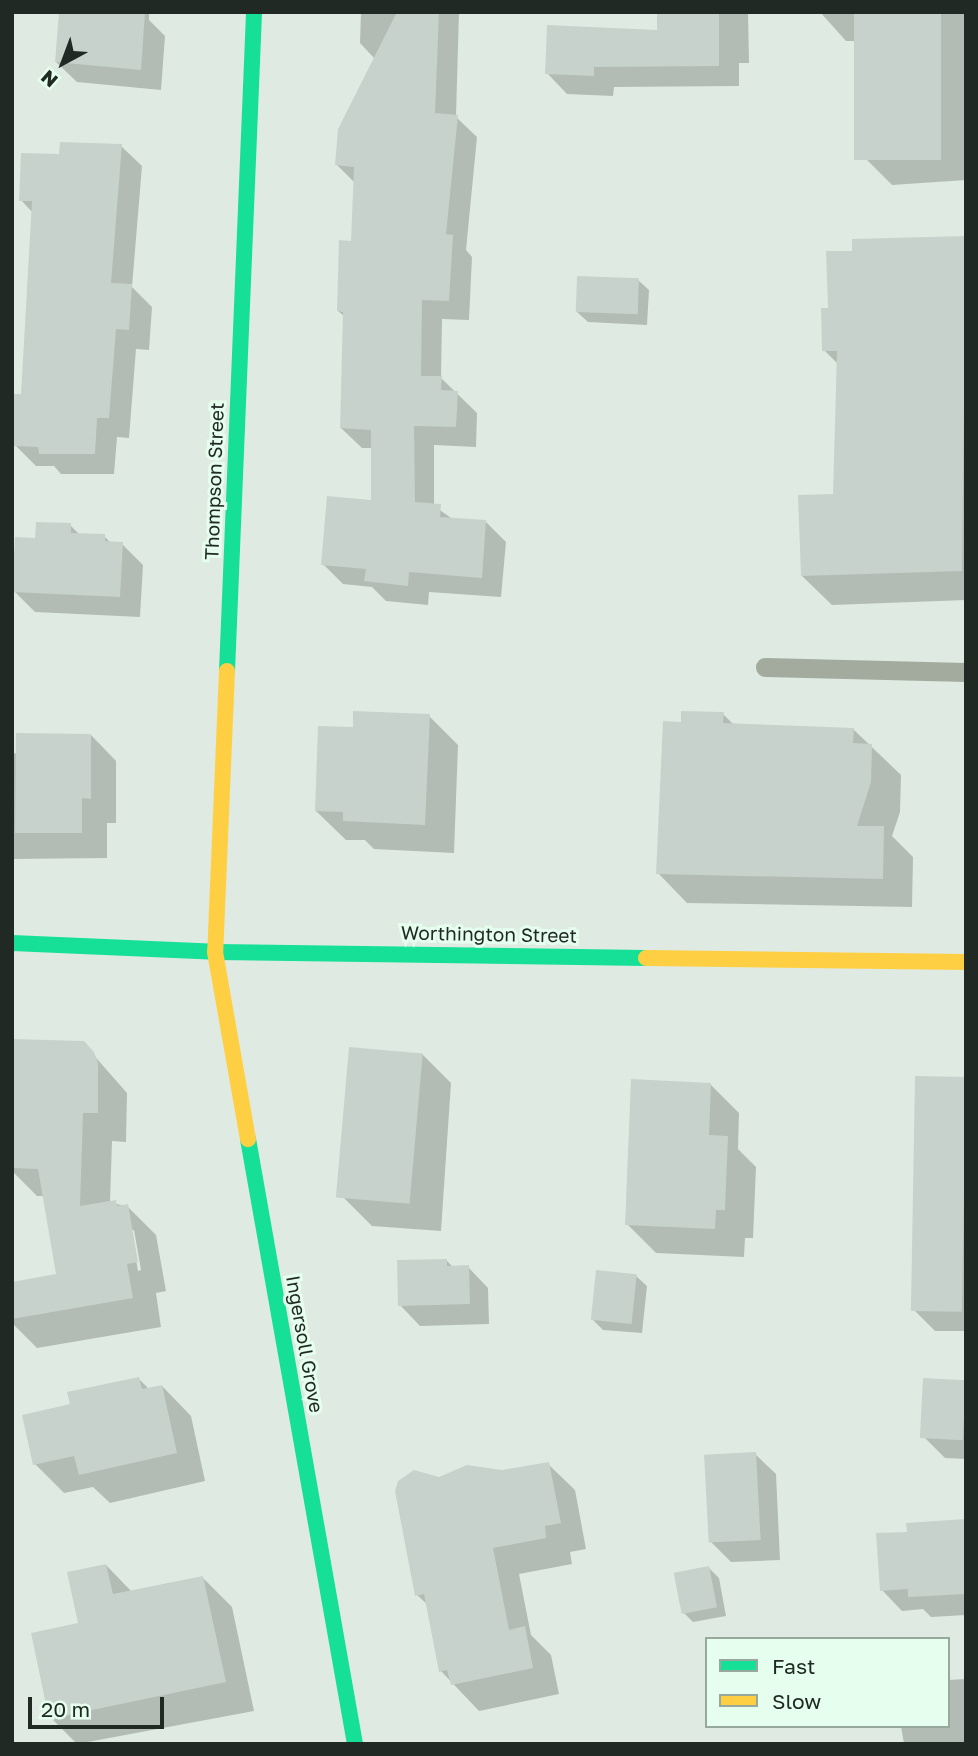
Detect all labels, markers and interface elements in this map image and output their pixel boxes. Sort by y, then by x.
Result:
north arrow [28,28,98,98]
text: N [36,66,62,93]
street label: Thompson Street [200,402,228,560]
street label: Worthington Street [401,921,577,947]
street label: Ingersoll Grove [282,1274,328,1414]
legend [705,1637,950,1728]
text: Fast [772,1653,815,1679]
scale bar [32,1682,168,1726]
text: Slow [772,1688,821,1714]
text: 20 m [41,1696,90,1722]

